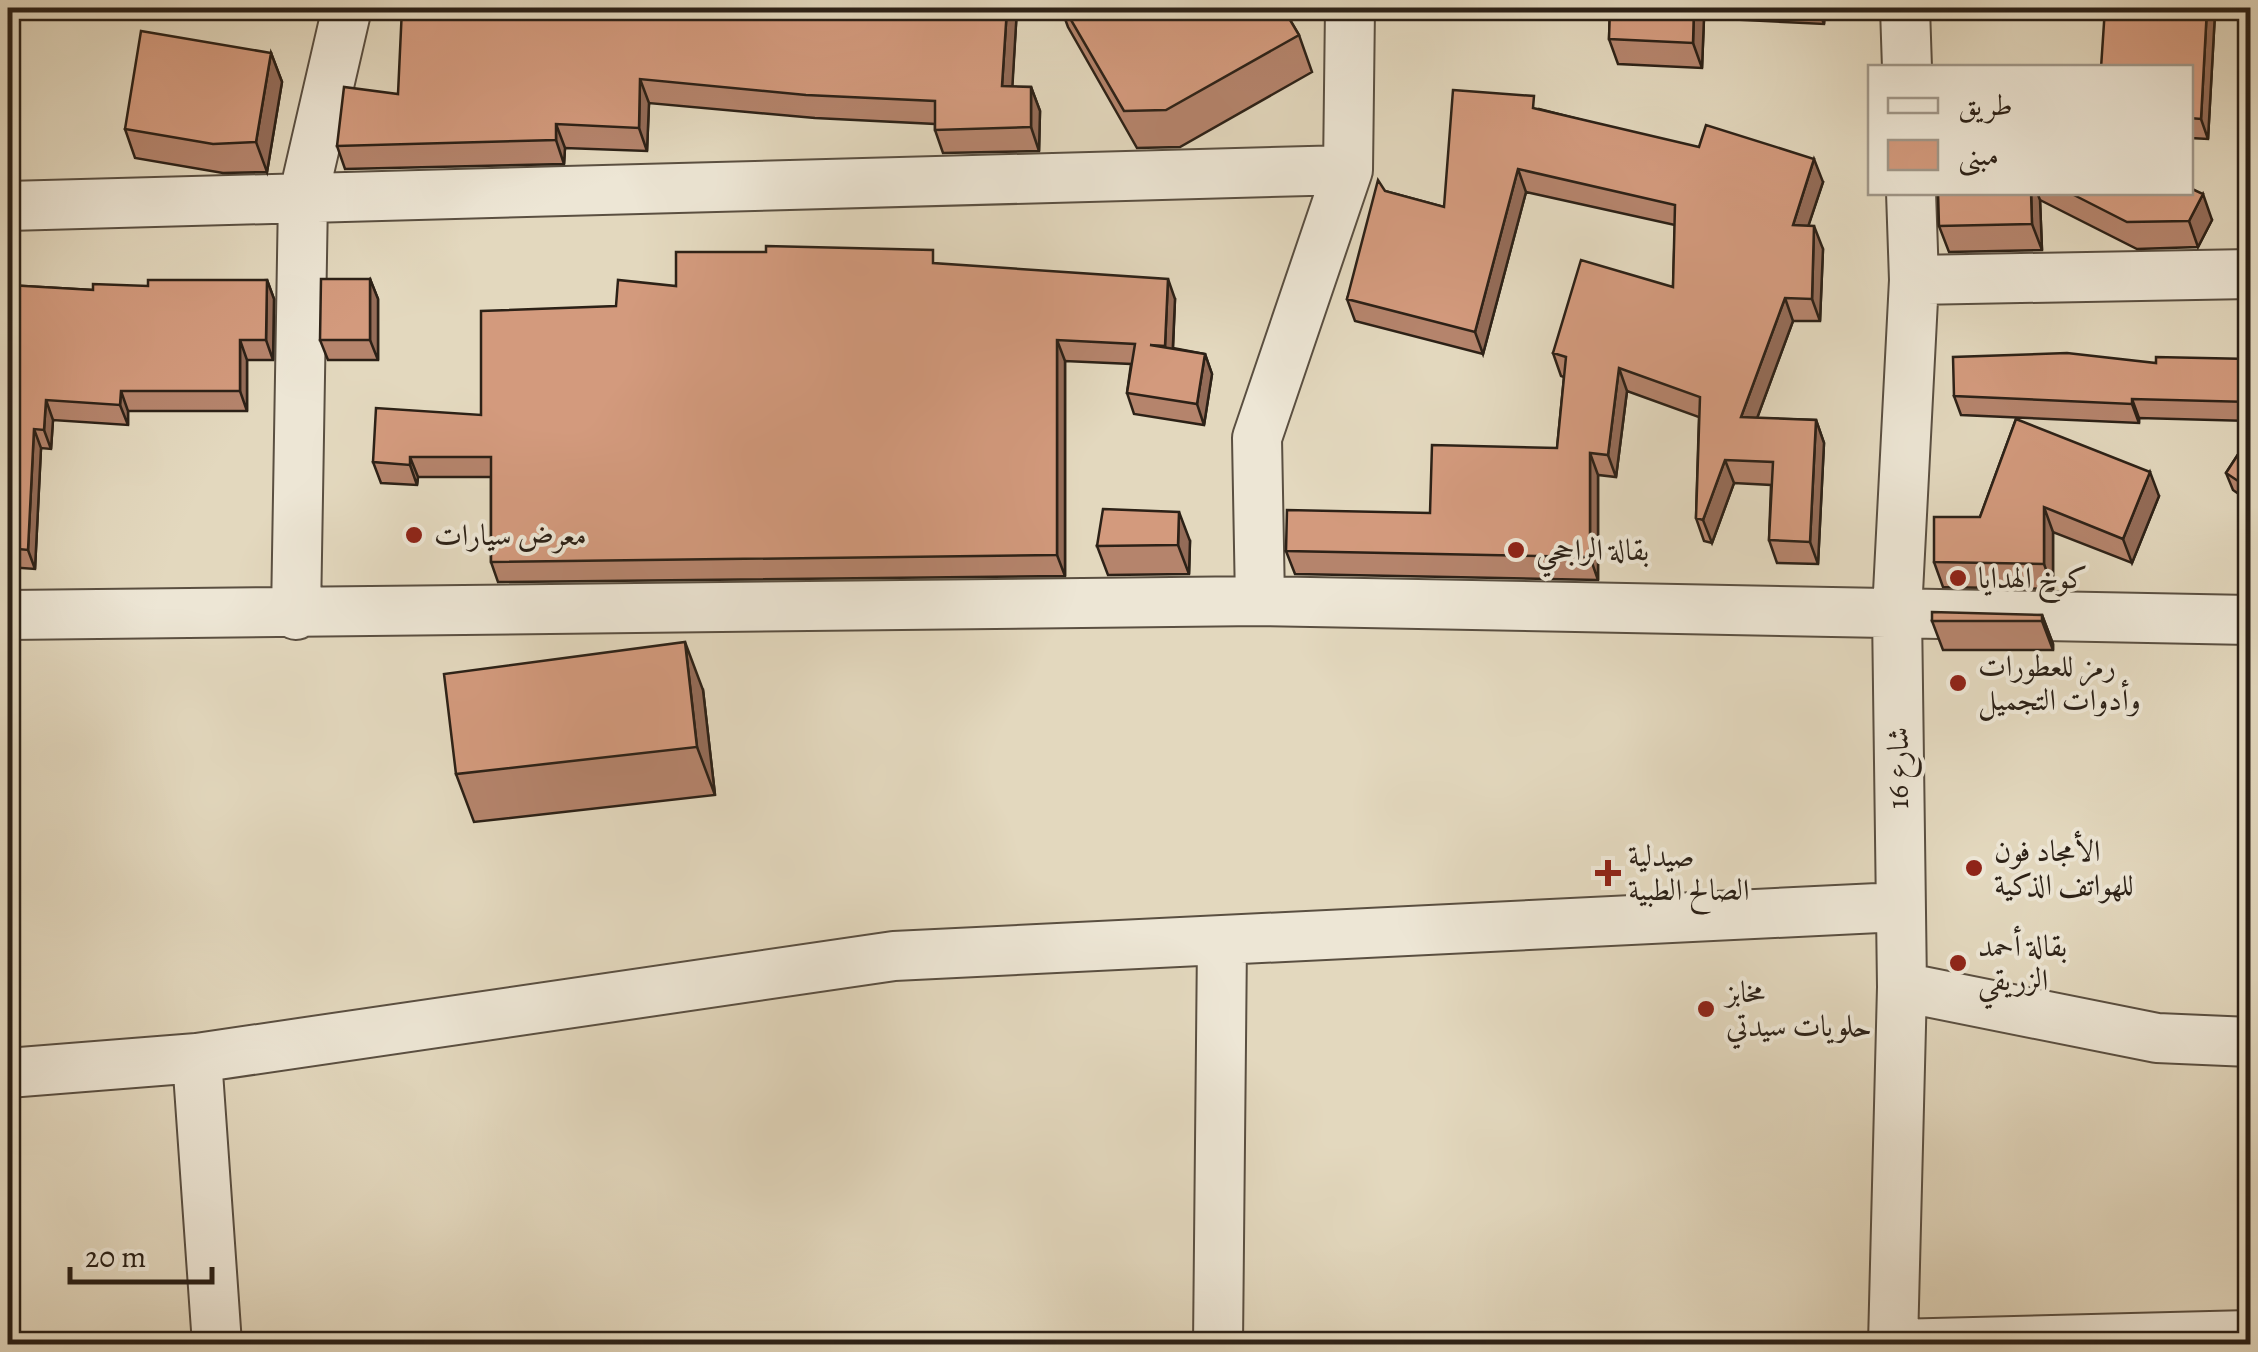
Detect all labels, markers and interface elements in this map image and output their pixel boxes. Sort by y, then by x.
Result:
legend [1868,65,2193,195]
text: طريق [1958,85,2013,125]
text: مبنى [1958,135,1999,177]
place label: معرض سيارات [434,515,587,555]
marker: معرض سيارات [403,524,425,546]
place label: بقالة الراجحي [1536,530,1649,578]
marker: بقالة الراجحي [1505,539,1527,561]
place label: كوخ الهدايا [1978,558,2088,604]
marker: كوخ الهدايا [1947,567,1969,589]
place label: رمز للعطورات وأدوات التجميل [1978,646,2141,721]
marker: رمز للعطورات وأدوات التجميل [1947,672,1969,694]
street label: شارع 16 [1878,727,1923,809]
place label: الأمجاد فون للهواتف الذكية [1994,830,2134,905]
place label: صيدلية الصالح الطبية [1628,836,1749,915]
marker: الأمجاد فون للهواتف الذكية [1963,857,1985,879]
marker: صيدلية الصالح الطبية [1597,862,1619,884]
place label: بقالة أحمد الزريقي [1978,925,2067,1010]
marker: بقالة أحمد الزريقي [1947,952,1969,974]
place label: مخابز حلويات سيدتي [1723,972,1872,1050]
marker: مخابز حلويات سيدتي [1695,998,1717,1020]
scale bar [70,1222,212,1284]
text: 20 m [85,1237,146,1277]

